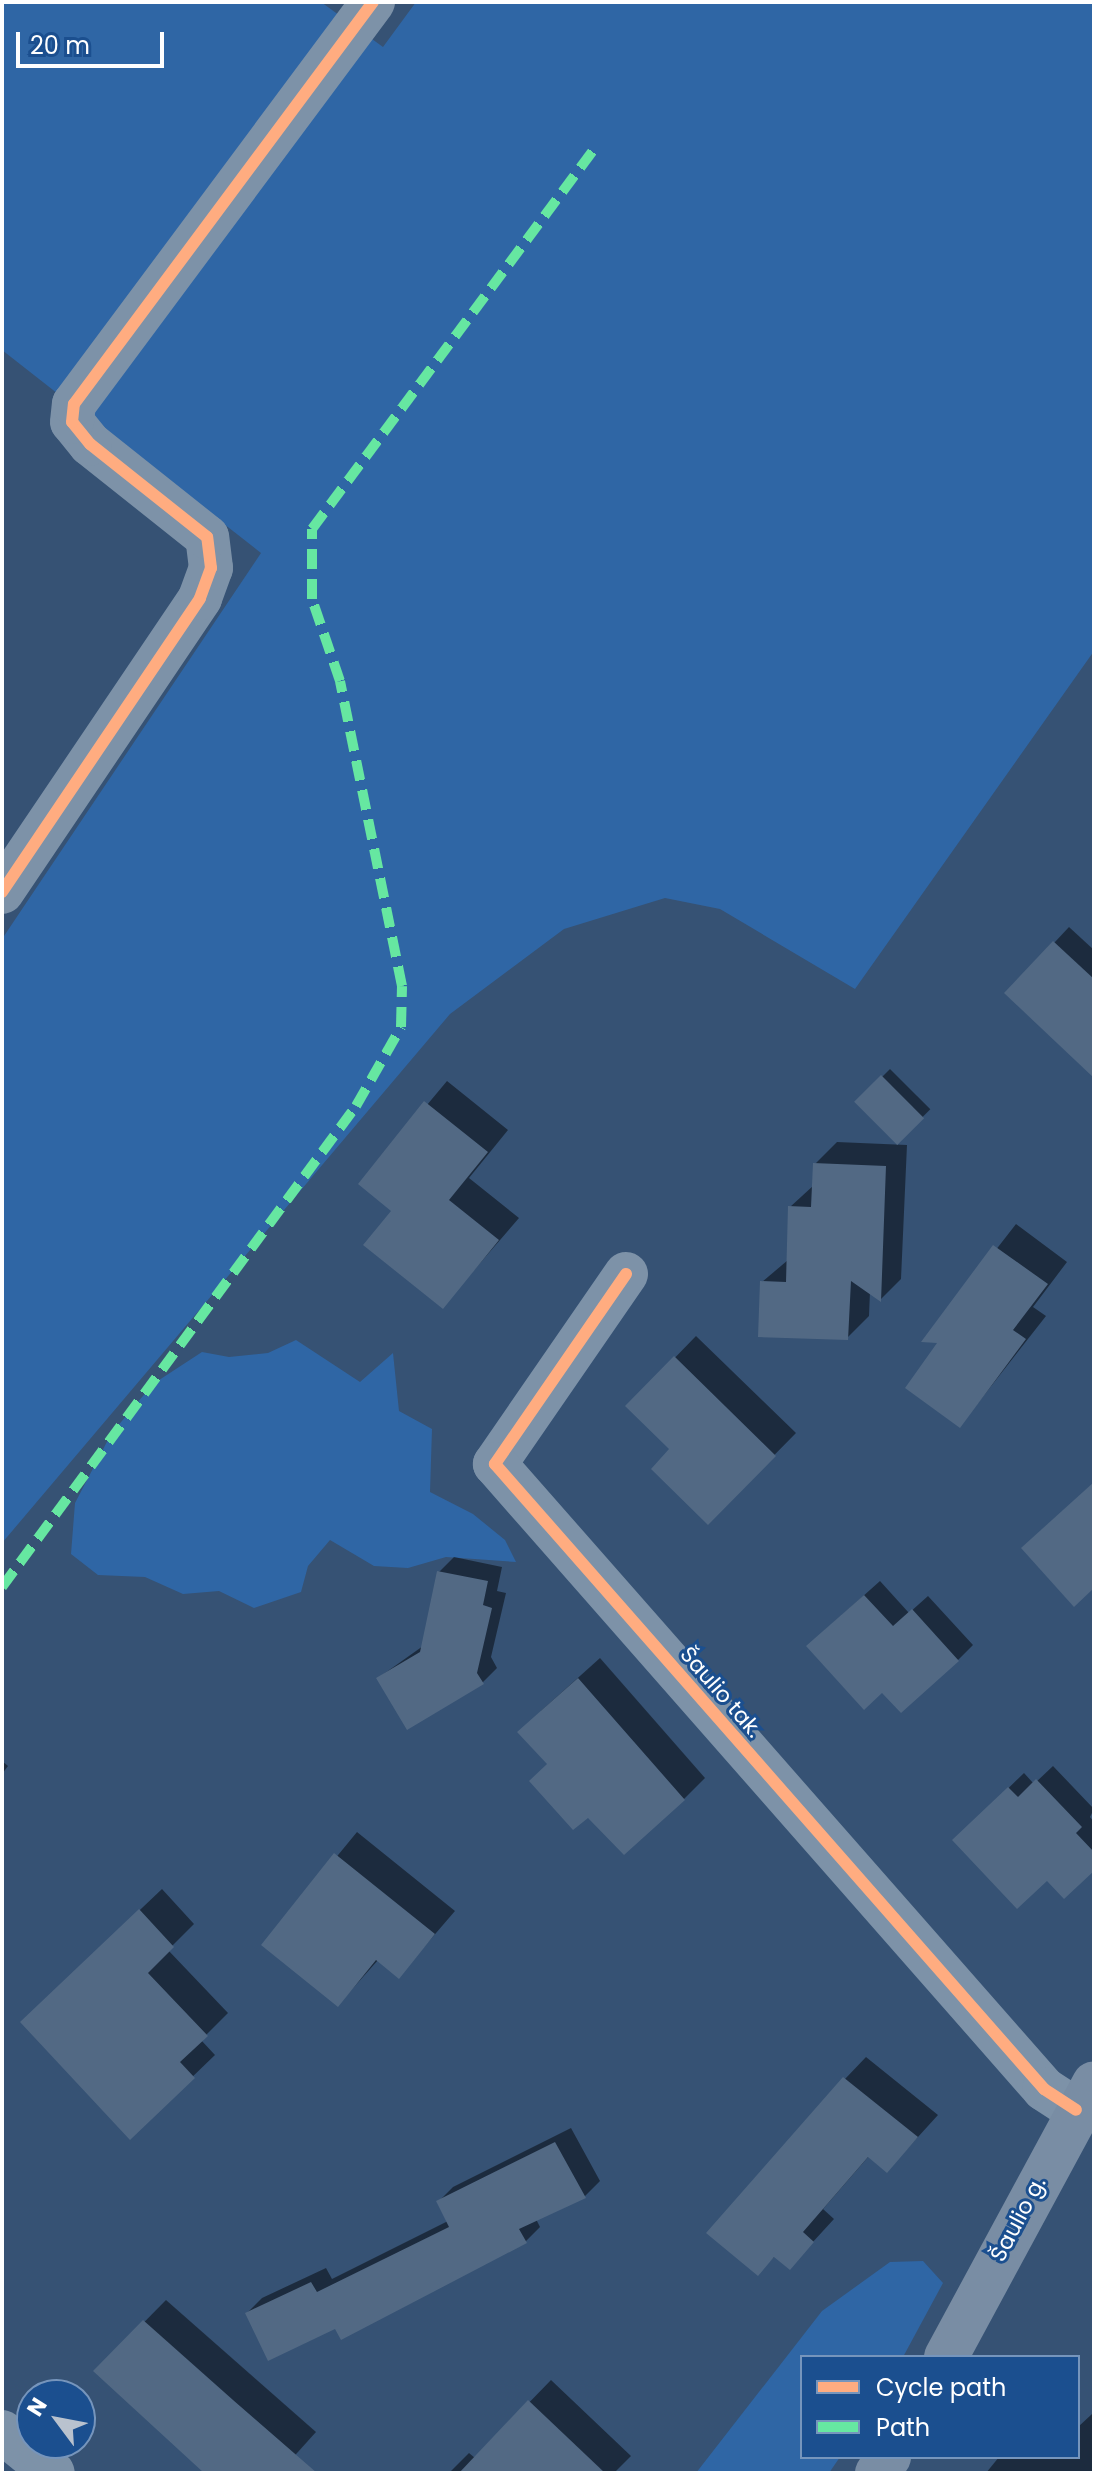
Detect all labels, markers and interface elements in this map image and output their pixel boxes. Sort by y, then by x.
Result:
scale bar [20,16,168,66]
text: 20 m [30,29,90,62]
street label: Šaulio tak. [674,1641,768,1743]
street label: Šaulio g. [985,2172,1051,2266]
legend [800,2355,1080,2459]
text: Cycle path [876,2371,1006,2404]
north arrow [16,2379,96,2459]
text: N [19,2392,54,2422]
text: Path [876,2411,930,2444]

